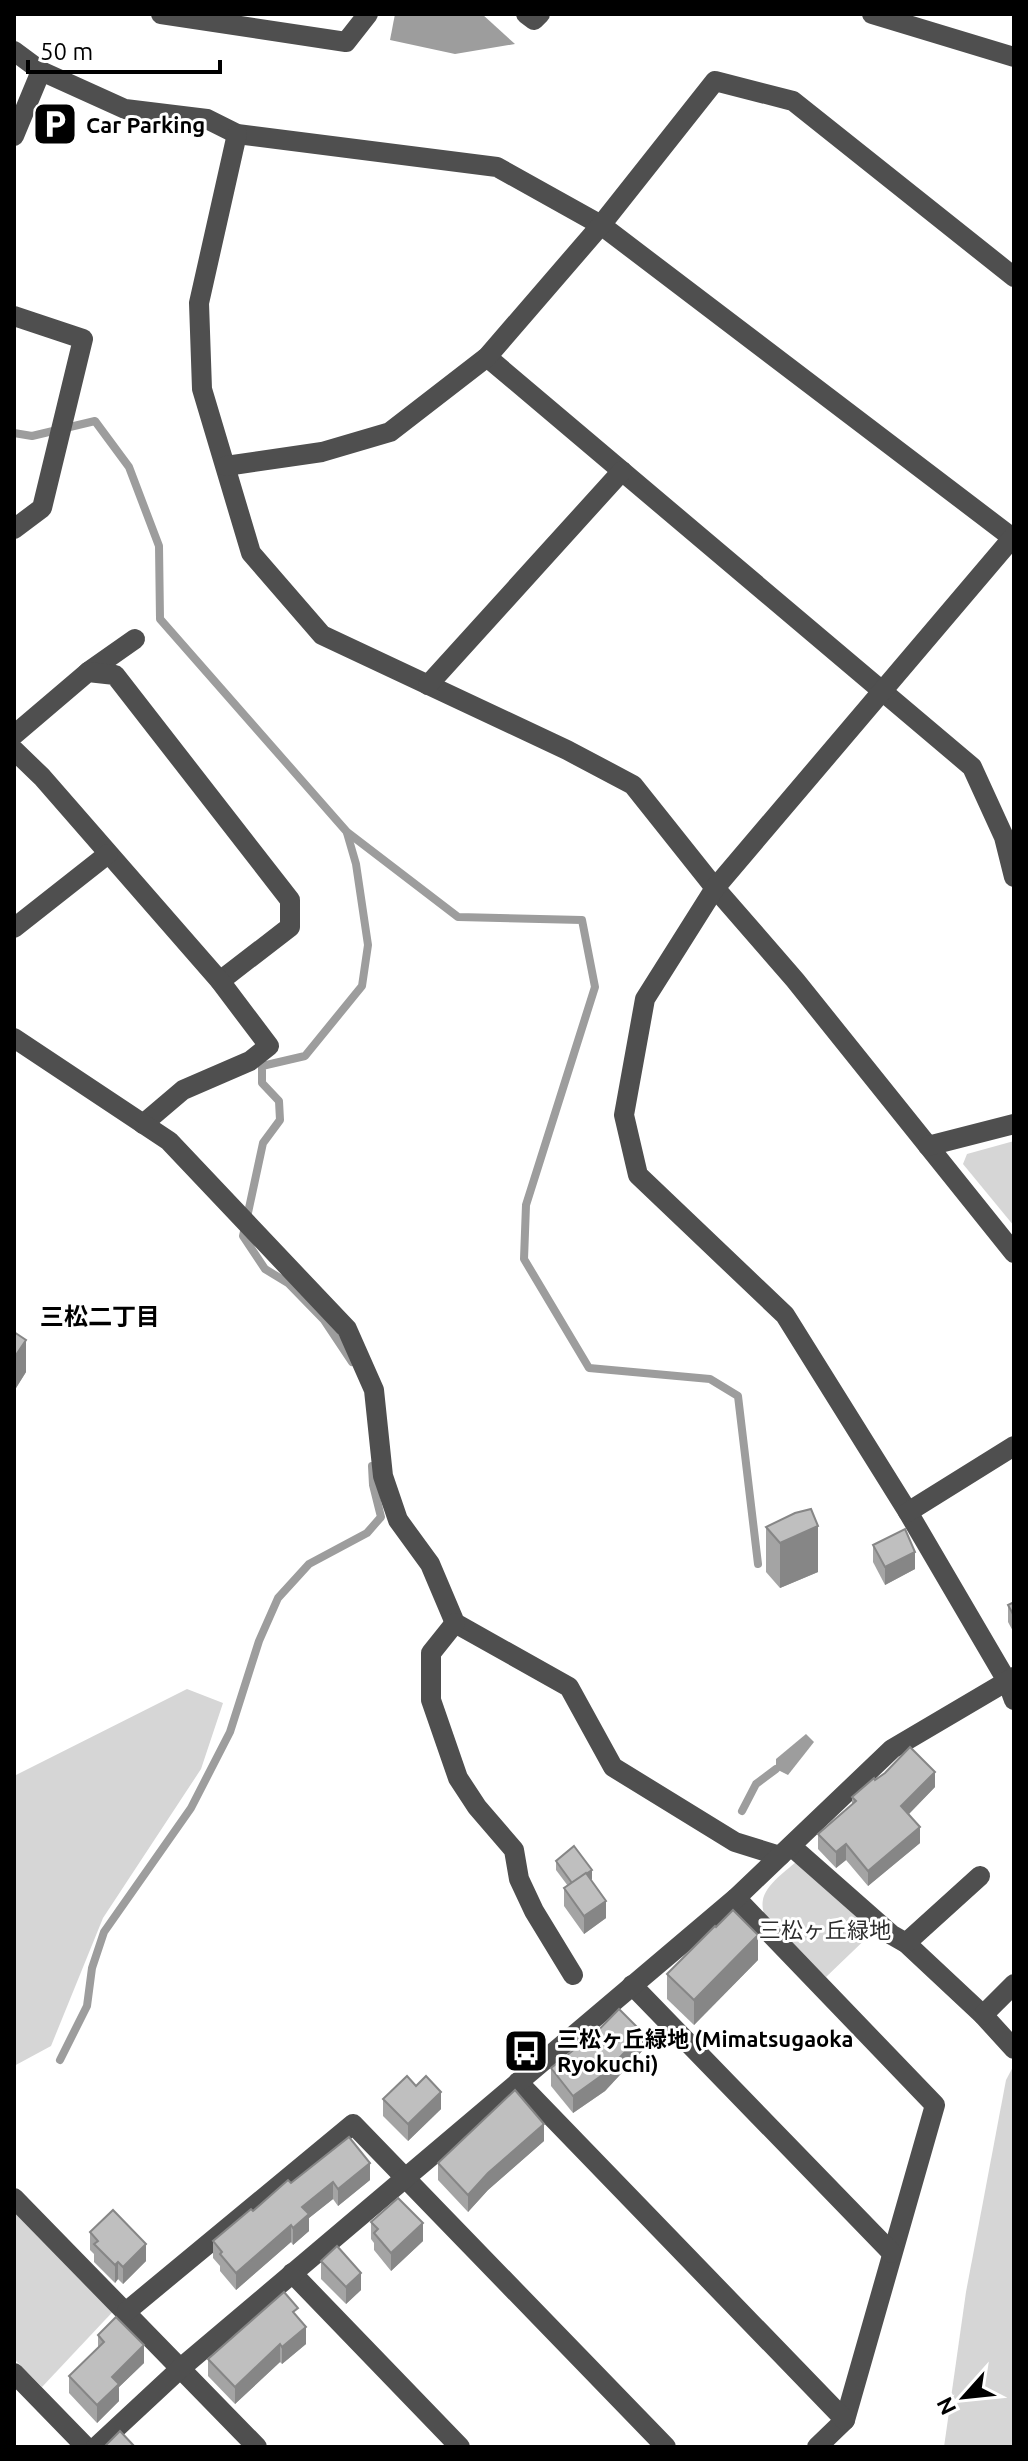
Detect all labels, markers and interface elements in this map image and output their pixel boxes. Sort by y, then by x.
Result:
scale bar [28,24,220,74]
text: 50 m [40,38,93,65]
parking icon: Car Parking [31,100,79,148]
place label: Car Parking [86,112,205,137]
district label: 三松二丁目 [40,1303,160,1330]
park label: 三松ヶ丘緑地 [759,1917,891,1942]
place label: 三松ヶ丘緑地 (Mimatsugaoka Ryokuchi) [557,2026,853,2077]
bus stop icon: 三松ヶ丘緑地 (Mimatsugaoka Ryokuchi) [502,2027,550,2075]
north arrow [924,2357,1004,2437]
text: N [931,2393,961,2419]

